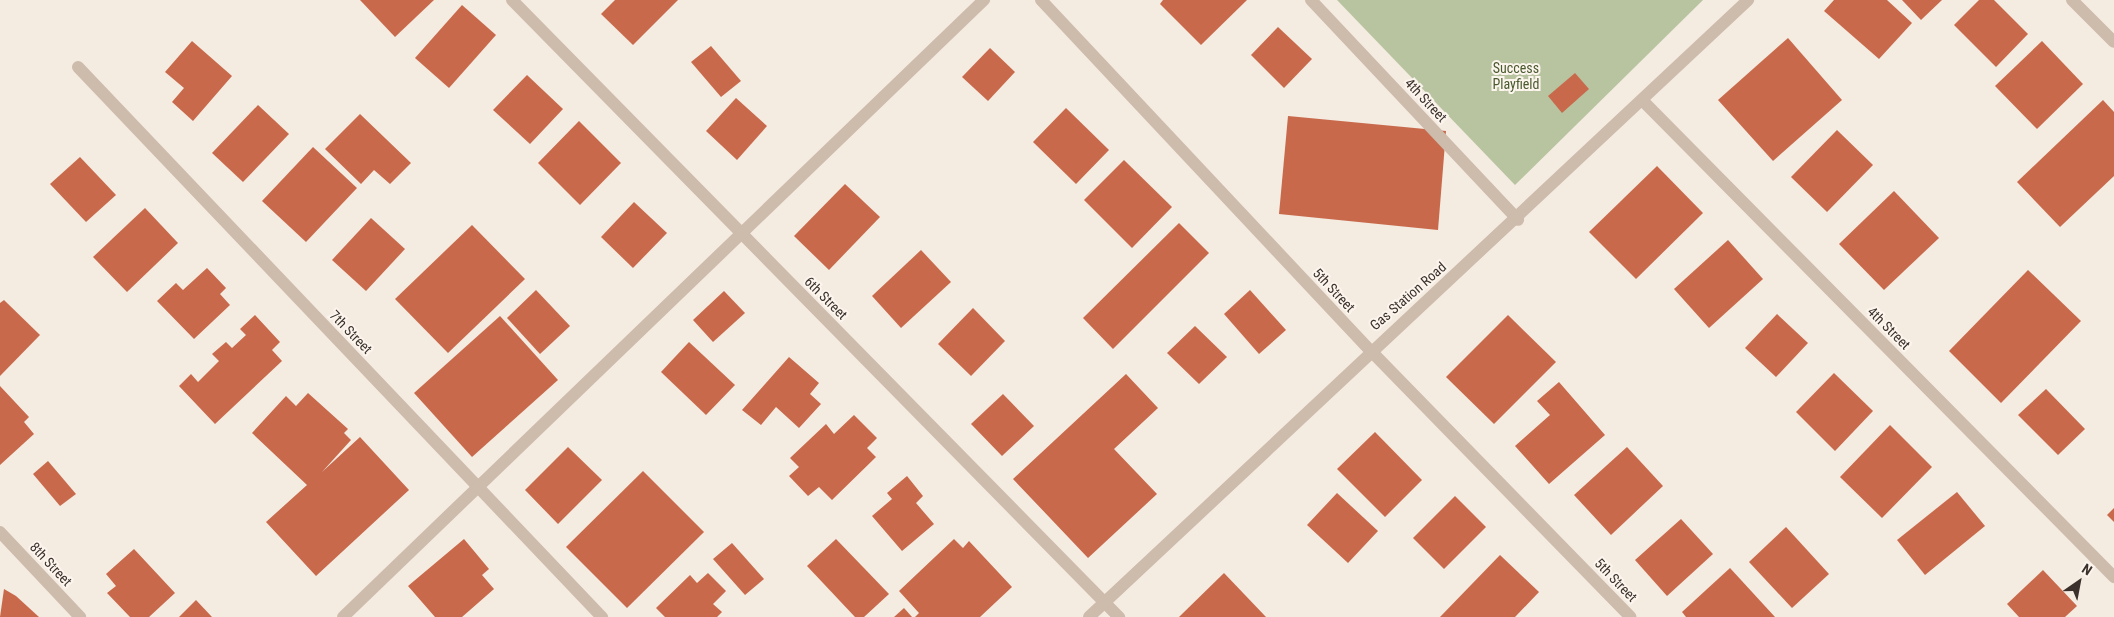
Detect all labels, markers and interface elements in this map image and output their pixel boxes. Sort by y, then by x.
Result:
park label: Success Playfield [1493,60,1539,92]
street label: 4th Street [1401,75,1451,125]
street label: Gas Station Road [1367,258,1449,334]
street label: 5th Street [1309,265,1359,315]
street label: 6th Street [801,273,851,323]
street label: 4th Street [1864,303,1914,353]
street label: 7th Street [326,307,376,357]
street label: 8th Street [26,539,76,589]
street label: 5th Street [1591,555,1641,605]
north arrow [2054,557,2104,607]
text: N [2079,560,2095,578]

